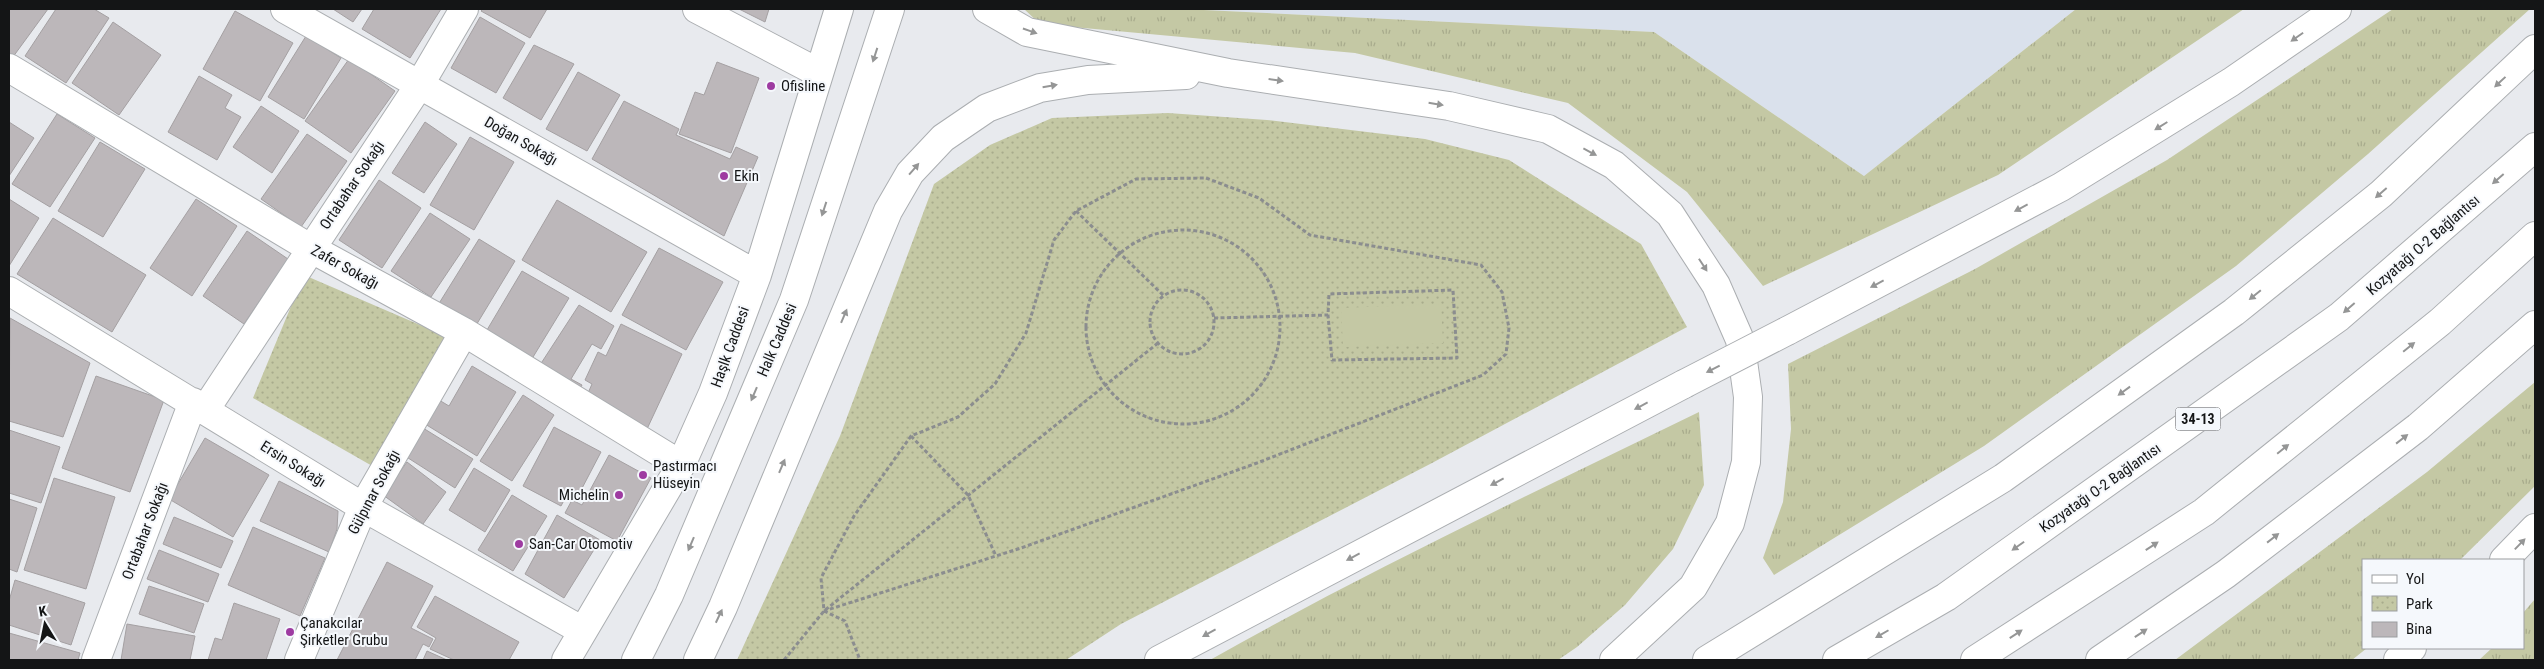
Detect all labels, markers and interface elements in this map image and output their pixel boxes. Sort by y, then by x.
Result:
one-way arrow [1022,28,1037,36]
one-way arrow [2290,32,2304,42]
one-way arrow [871,48,879,63]
one-way arrow [1268,76,1284,84]
one-way arrow [2494,76,2506,88]
place label: Ofisline [781,77,825,95]
marker: Ofisline [765,80,777,92]
one-way arrow [1042,82,1058,90]
one-way arrow [1429,101,1445,109]
street label: Doğan Sokağı [481,113,561,169]
one-way arrow [2154,121,2168,130]
street label: Ortabahar Sokağı [316,137,388,233]
one-way arrow [1583,148,1598,156]
one-way arrow [908,163,919,176]
place label: Ekin [734,167,759,185]
marker: Ekin [718,170,730,182]
one-way arrow [2492,174,2505,185]
one-way arrow [2375,188,2388,199]
street label: Kozyatağı O-2 Bağlantısı [2363,191,2483,299]
one-way arrow [820,202,827,217]
one-way arrow [2014,204,2028,212]
street label: Zafer Sokağı [308,241,382,293]
one-way arrow [1699,258,1708,272]
one-way arrow [1870,280,1884,288]
one-way arrow [2249,290,2262,301]
street label: Halk Caddesi [753,301,801,379]
one-way arrow [2343,302,2355,314]
street label: Haşlk Caddesi [707,304,753,390]
one-way arrow [841,309,849,323]
one-way arrow [2402,341,2415,352]
one-way arrow [1705,365,1720,373]
one-way arrow [2117,386,2131,396]
one-way arrow [750,387,758,402]
one-way arrow [1634,402,1647,411]
road number: 34-13 [2176,408,2220,430]
one-way arrow [2395,434,2408,445]
street label: Ersin Sokağı [257,437,329,491]
street label: Kozyatağı O-2 Bağlantısı [2036,439,2164,537]
one-way arrow [2276,443,2289,454]
street label: Gülpınar Sokağı [344,447,404,537]
place label: Pastırmacı Hüseyin [653,457,717,492]
one-way arrow [778,459,786,473]
marker: Pastırmacı Hüseyin [637,469,649,481]
one-way arrow [1489,478,1504,486]
street label: Ortabahar Sokağı [118,480,172,582]
place label: Michelin [559,486,609,504]
marker: Michelin [613,489,625,501]
one-way arrow [2266,533,2279,544]
place label: San-Car Otomotiv [529,535,633,553]
one-way arrow [686,537,694,551]
marker: San-Car Otomotiv [513,538,525,550]
one-way arrow [2514,539,2526,551]
one-way arrow [2011,541,2025,551]
one-way arrow [2146,541,2159,550]
one-way arrow [1345,553,1360,561]
legend [2362,559,2524,649]
text: Yol [2406,570,2424,588]
text: Park [2406,595,2433,613]
north arrow [20,599,70,649]
text: K [38,603,48,620]
one-way arrow [715,609,723,623]
place label: Çanakcılar Şirketler Grubu [300,614,388,649]
text: Bina [2406,620,2432,638]
marker: Çanakcılar Şirketler Grubu [284,626,296,638]
one-way arrow [2134,628,2147,638]
one-way arrow [1202,629,1216,637]
one-way arrow [2009,629,2023,639]
one-way arrow [1875,630,1888,639]

